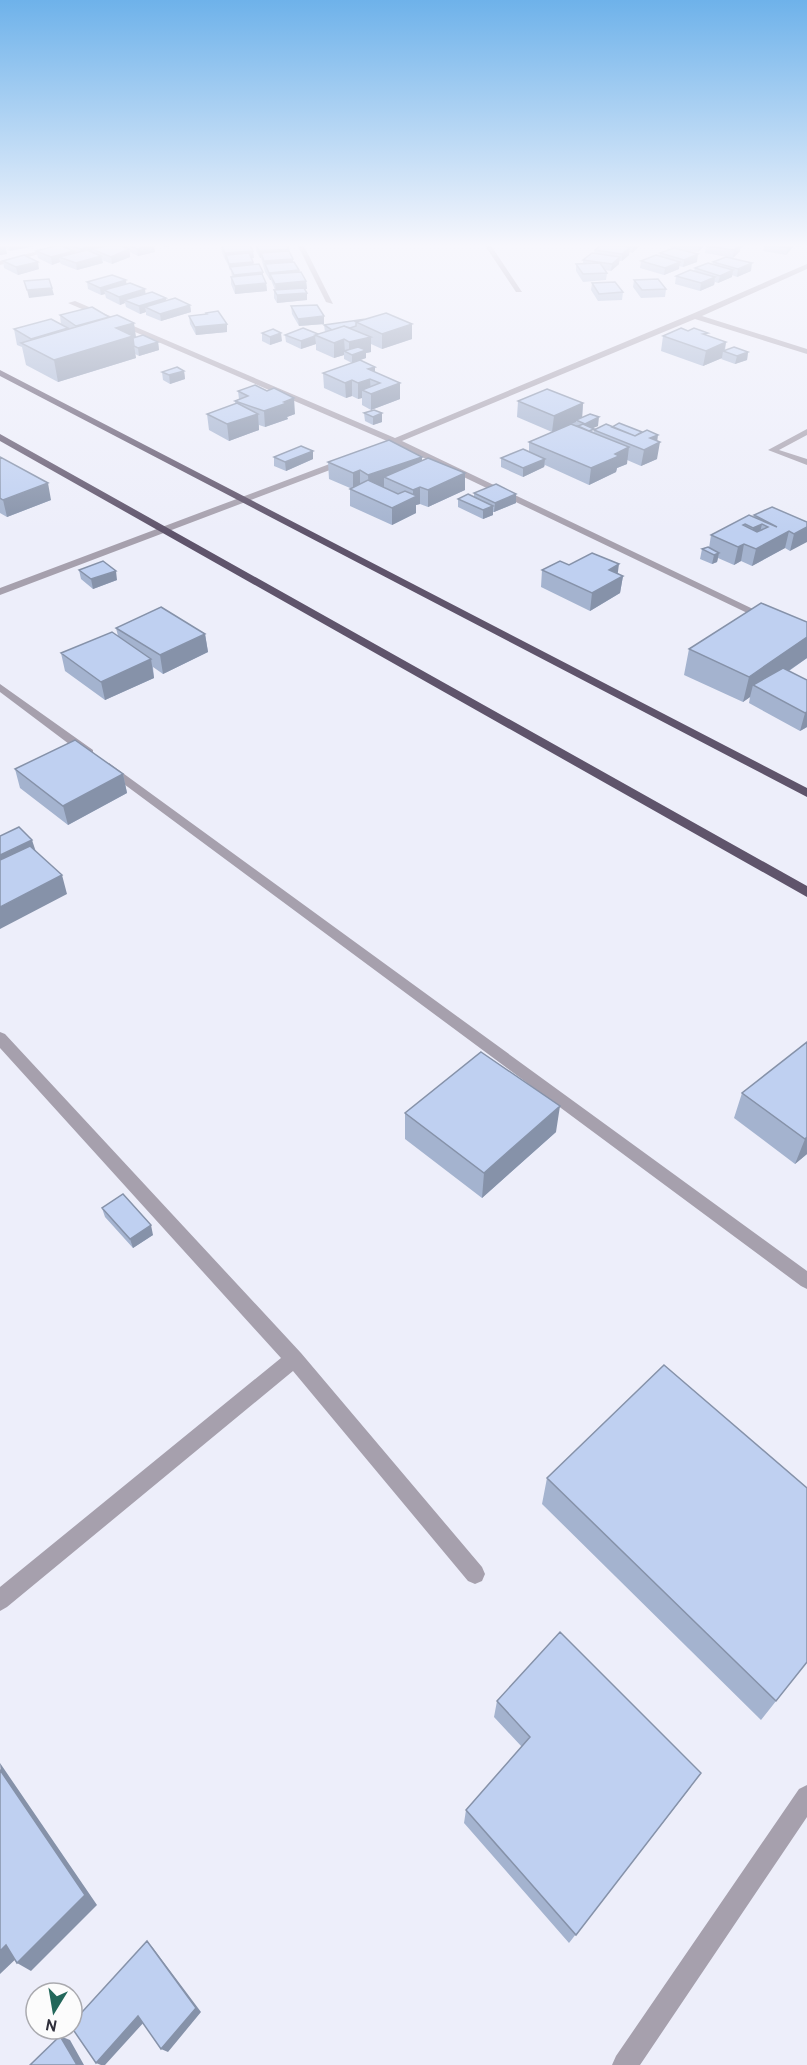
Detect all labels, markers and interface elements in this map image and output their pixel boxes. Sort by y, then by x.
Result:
north arrow [24,1981,84,2041]
text: N [44,2013,59,2035]

